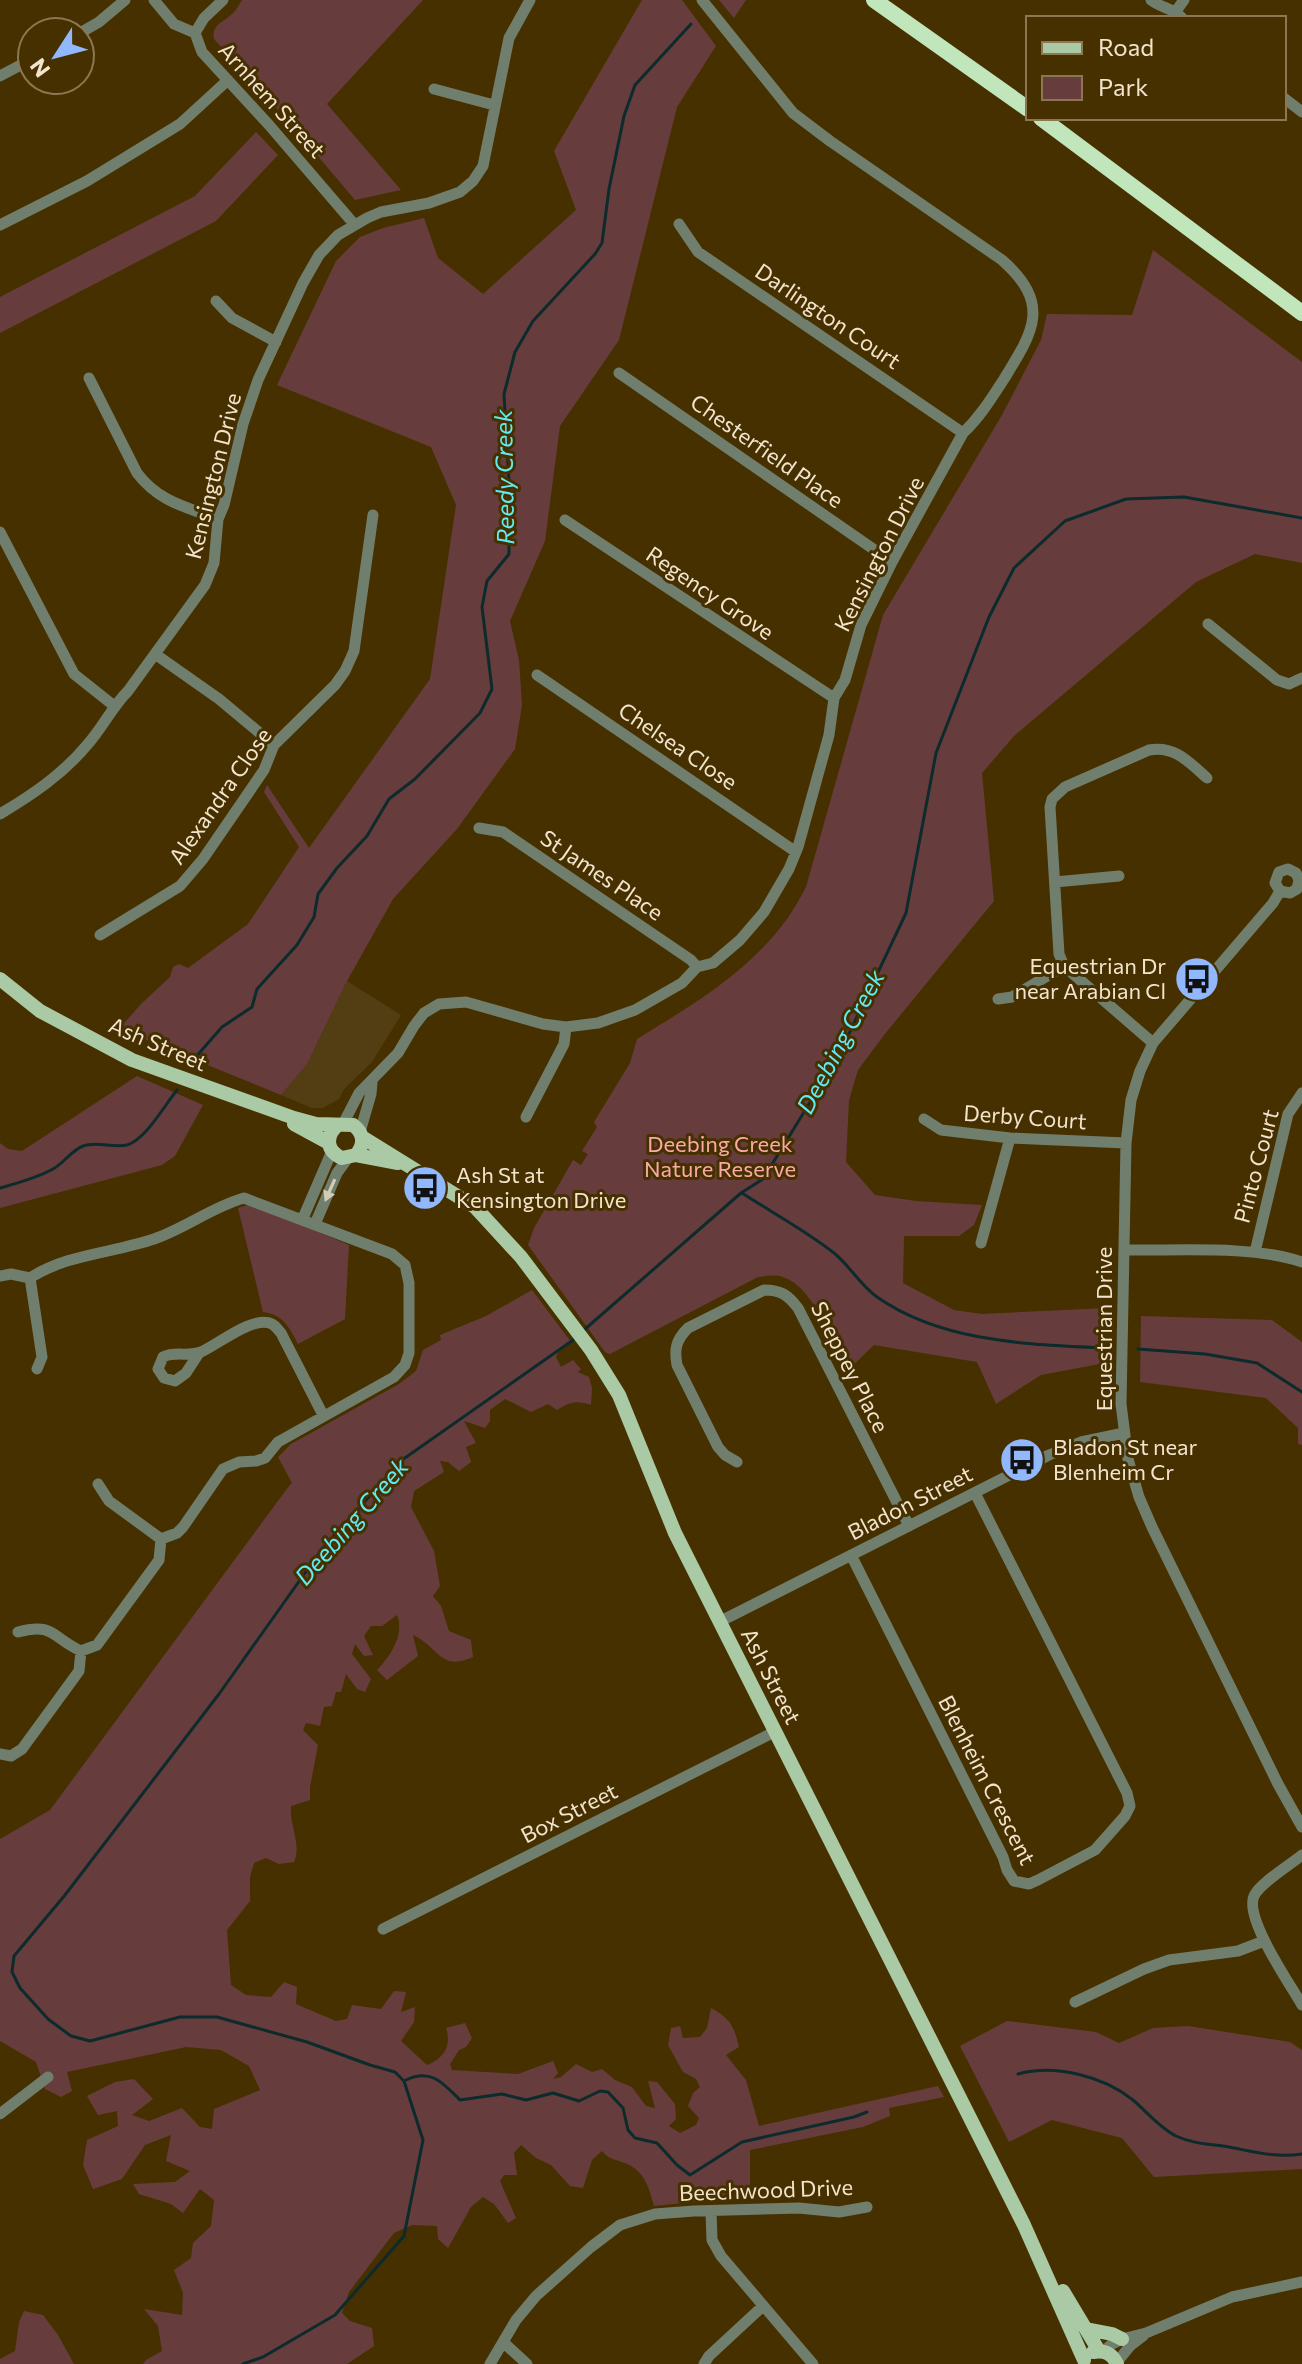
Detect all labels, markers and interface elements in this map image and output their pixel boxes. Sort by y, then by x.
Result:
north arrow [16,16,96,96]
legend [1026,16,1286,120]
text: Road [1098,32,1154,61]
street label: Arnhem Street [213,36,331,163]
text: N [24,53,55,83]
text: Park [1098,72,1148,101]
street label: Darlington Court [751,257,906,374]
street label: Chesterfield Place [686,388,849,513]
street label: Kensington Drive [179,390,246,562]
water label: Reedy Creek [488,408,519,545]
street label: Kensington Drive [828,472,929,636]
street label: Regency Grove [641,540,779,645]
street label: Chelsea Close [614,696,743,795]
street label: Alexandra Close [163,722,277,869]
street label: St James Place [536,824,669,926]
place label: Equestrian Dr near Arabian Cl [1014,952,1166,1004]
bus stop icon: Equestrian Dr near Arabian Cl [1173,955,1221,1003]
water label: Deebing Creek [790,964,890,1118]
street label: Ash Street [105,1011,211,1076]
street label: Derby Court [963,1099,1087,1134]
street label: Pinto Court [1227,1106,1284,1226]
park label: Deebing Creek Nature Reserve [644,1130,796,1182]
place label: Ash St at Kensington Drive [456,1161,626,1213]
bus stop icon: Ash St at Kensington Drive [401,1164,449,1212]
one-way arrow [323,1178,336,1202]
street label: Equestrian Drive [1090,1247,1117,1411]
street label: Sheppey Place [806,1297,895,1437]
place label: Bladon St near Blenheim Cr [1053,1433,1198,1485]
bus stop icon: Bladon St near Blenheim Cr [998,1436,1046,1484]
water label: Deebing Creek [288,1451,415,1590]
street label: Bladon Street [843,1460,977,1545]
street label: Ash Street [736,1623,807,1728]
street label: Blenheim Crescent [933,1691,1042,1869]
street label: Box Street [516,1777,622,1848]
street label: Beechwood Drive [678,2173,854,2206]

